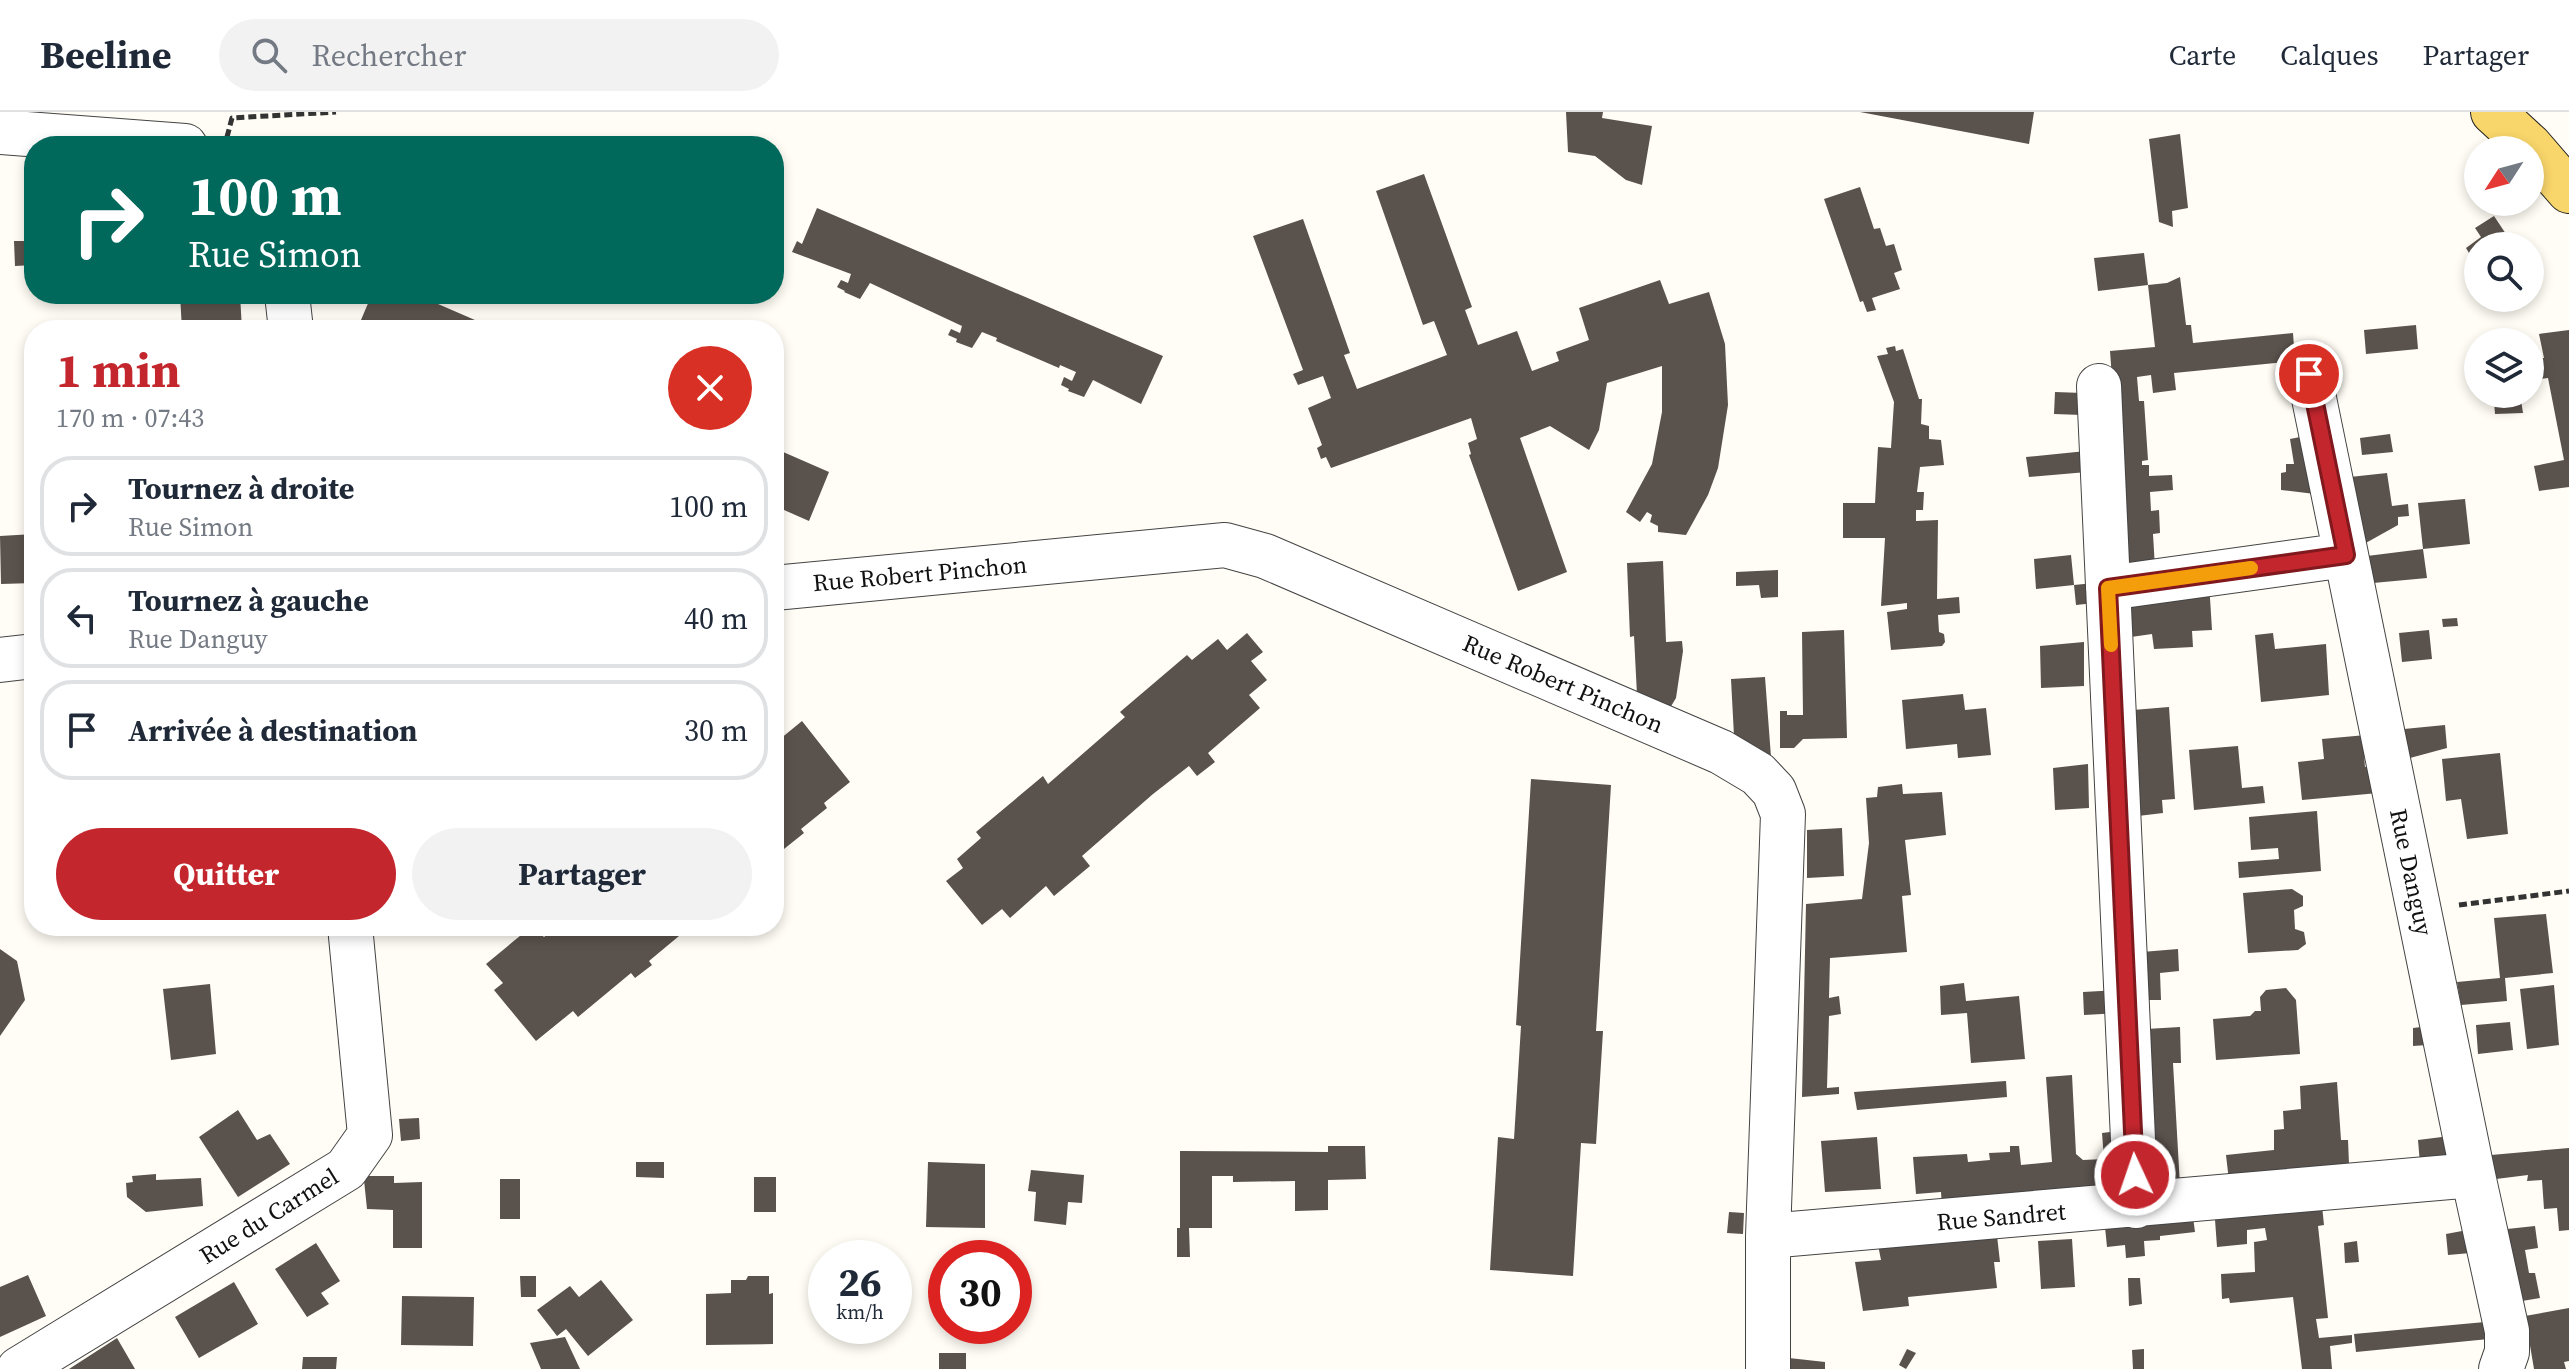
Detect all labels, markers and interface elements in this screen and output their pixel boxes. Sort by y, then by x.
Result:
search box [219,19,779,91]
text: Beeline [40,29,171,81]
icon: search [247,33,291,77]
text: Rechercher [311,35,466,76]
text: Carte [2169,36,2236,74]
text: Calques [2280,36,2379,74]
text: Partager [2423,36,2529,74]
north arrow [2464,136,2544,216]
map controls [2464,136,2544,408]
text: 100 m [188,157,342,234]
icon: right [56,168,160,272]
text: Rue Simon [188,230,362,279]
button: search [2464,232,2544,312]
button: layers [2464,328,2544,408]
text: 1 min [56,337,181,403]
pin [2275,340,2343,408]
button: close [668,346,752,430]
icon: arrive [2287,352,2331,396]
text: 170 m · 07:43 [56,400,204,436]
text: Tournez à droite [128,468,354,509]
icon: right [60,484,104,528]
text: 100 m [669,486,748,527]
text: Rue Simon [128,509,253,545]
street label: Rue Robert Pinchon [811,548,1028,599]
text: Tournez à gauche [128,580,369,621]
icon: left [60,596,104,640]
text: 40 m [684,598,748,639]
text: Rue Danguy [128,621,268,657]
street label: Rue Robert Pinchon [1458,626,1669,741]
icon: arrive [60,708,104,752]
text: Arrivée à destination [128,710,418,751]
text: 30 m [684,710,748,751]
street label: Rue Danguy [2382,805,2441,939]
button: Quitter [56,828,396,920]
button: Partager [412,828,752,920]
position arrow [2093,1133,2177,1217]
street label: Rue du Carmel [193,1160,345,1271]
street label: Rue Sandret [1935,1194,2067,1239]
speed limit sign: 30 [928,1240,1032,1344]
text: 26 [838,1255,882,1309]
text: km/h [836,1298,884,1326]

